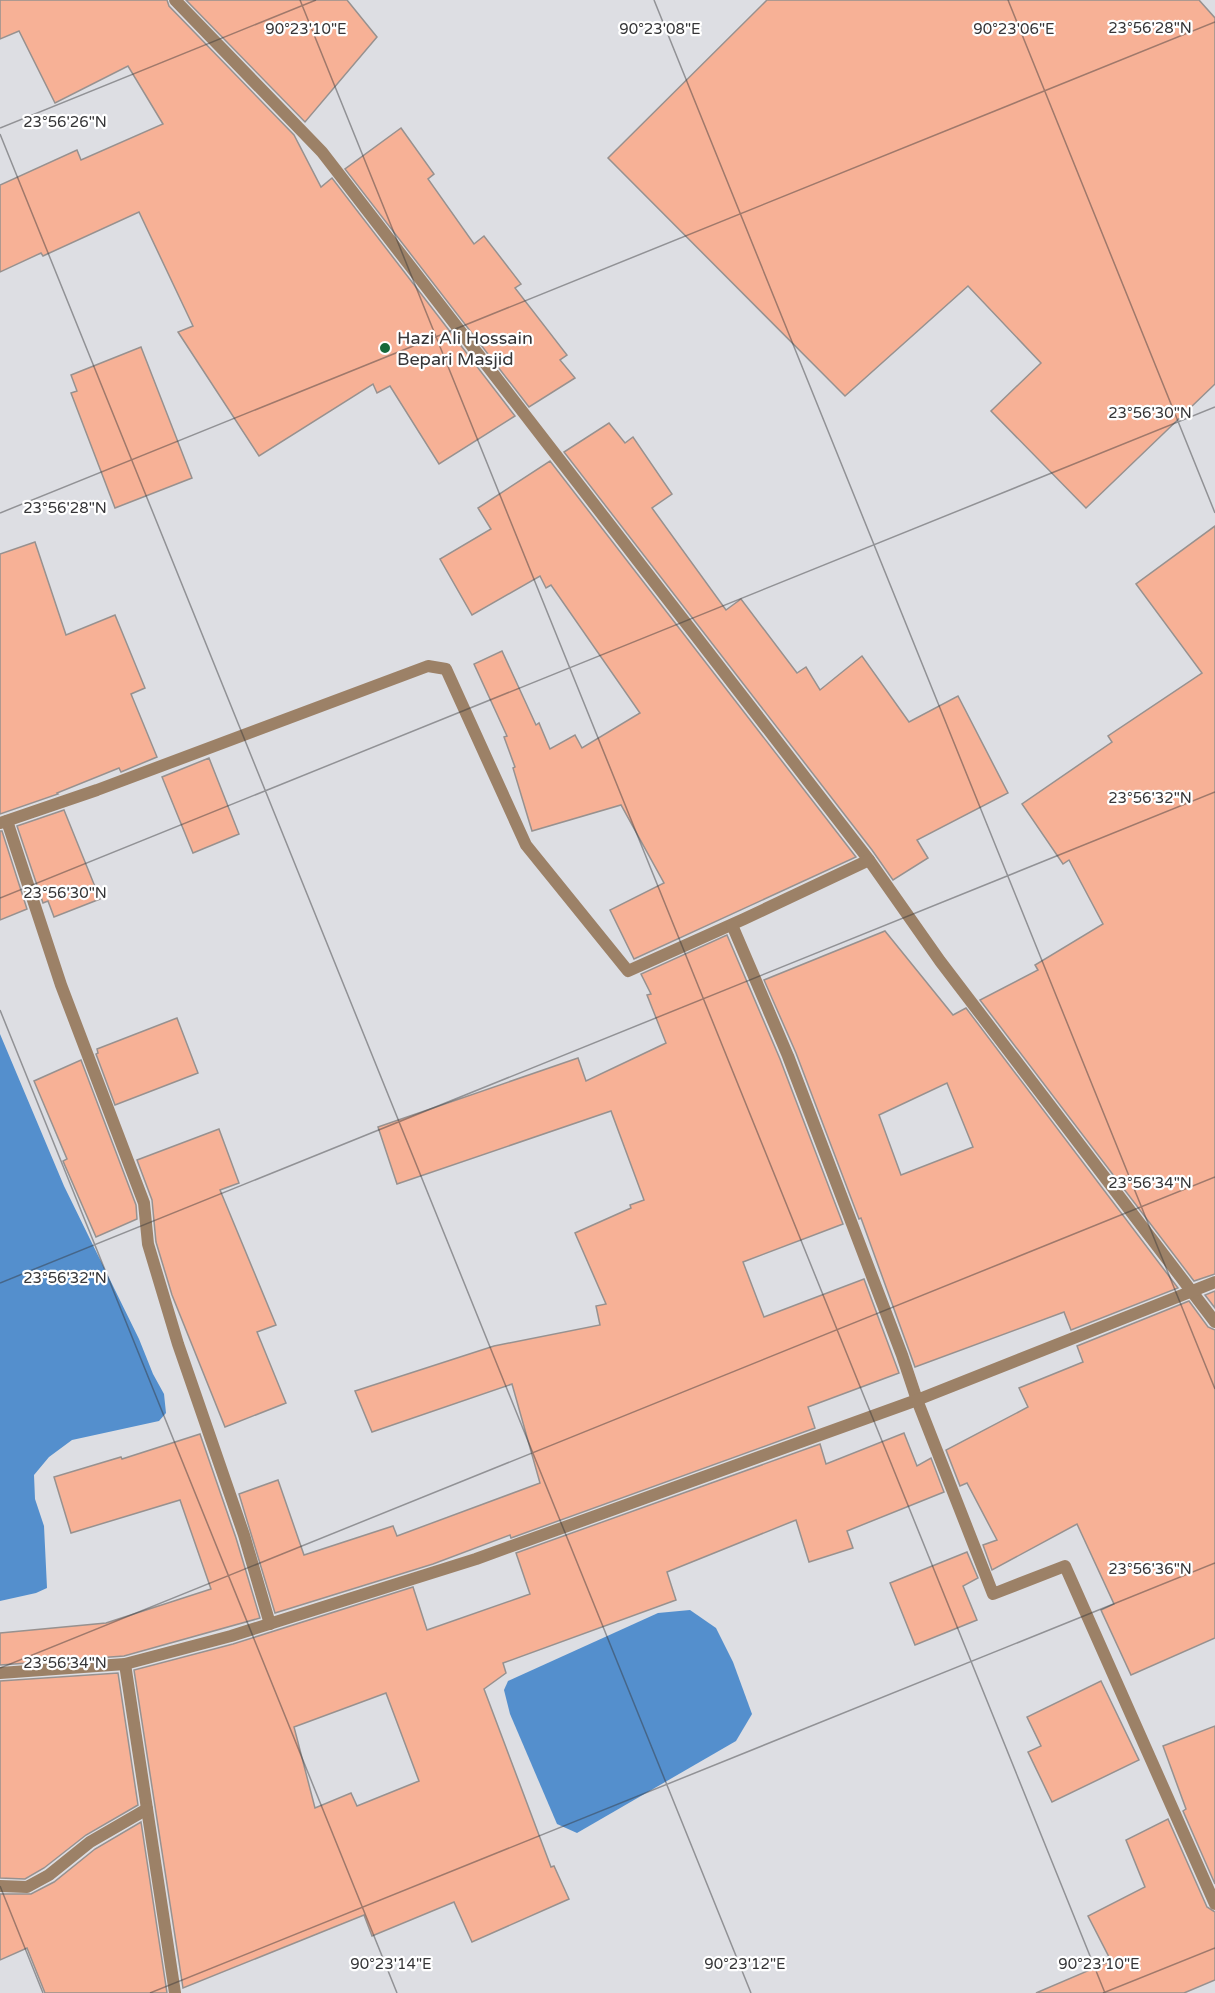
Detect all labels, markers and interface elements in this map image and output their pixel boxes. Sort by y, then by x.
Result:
text: 23°56'28"N [1108,19,1192,37]
text: 90°23'10"E [265,20,347,38]
text: 90°23'08"E [619,20,701,38]
text: 90°23'06"E [973,20,1055,38]
text: 23°56'26"N [23,113,107,131]
place label: Hazi Ali Hossain Bepari Masjid [397,327,533,370]
marker: Hazi Ali Hossain Bepari Masjid [378,341,392,355]
text: 23°56'30"N [1108,404,1192,422]
text: 23°56'28"N [23,499,107,517]
text: 23°56'32"N [1108,789,1192,807]
text: 23°56'30"N [23,884,107,902]
text: 23°56'34"N [1108,1174,1192,1192]
text: 23°56'32"N [23,1269,107,1287]
text: 23°56'36"N [1108,1560,1192,1578]
text: 23°56'34"N [23,1654,107,1672]
text: 90°23'14"E [350,1955,432,1973]
text: 90°23'12"E [704,1955,786,1973]
text: 90°23'10"E [1058,1955,1140,1973]

